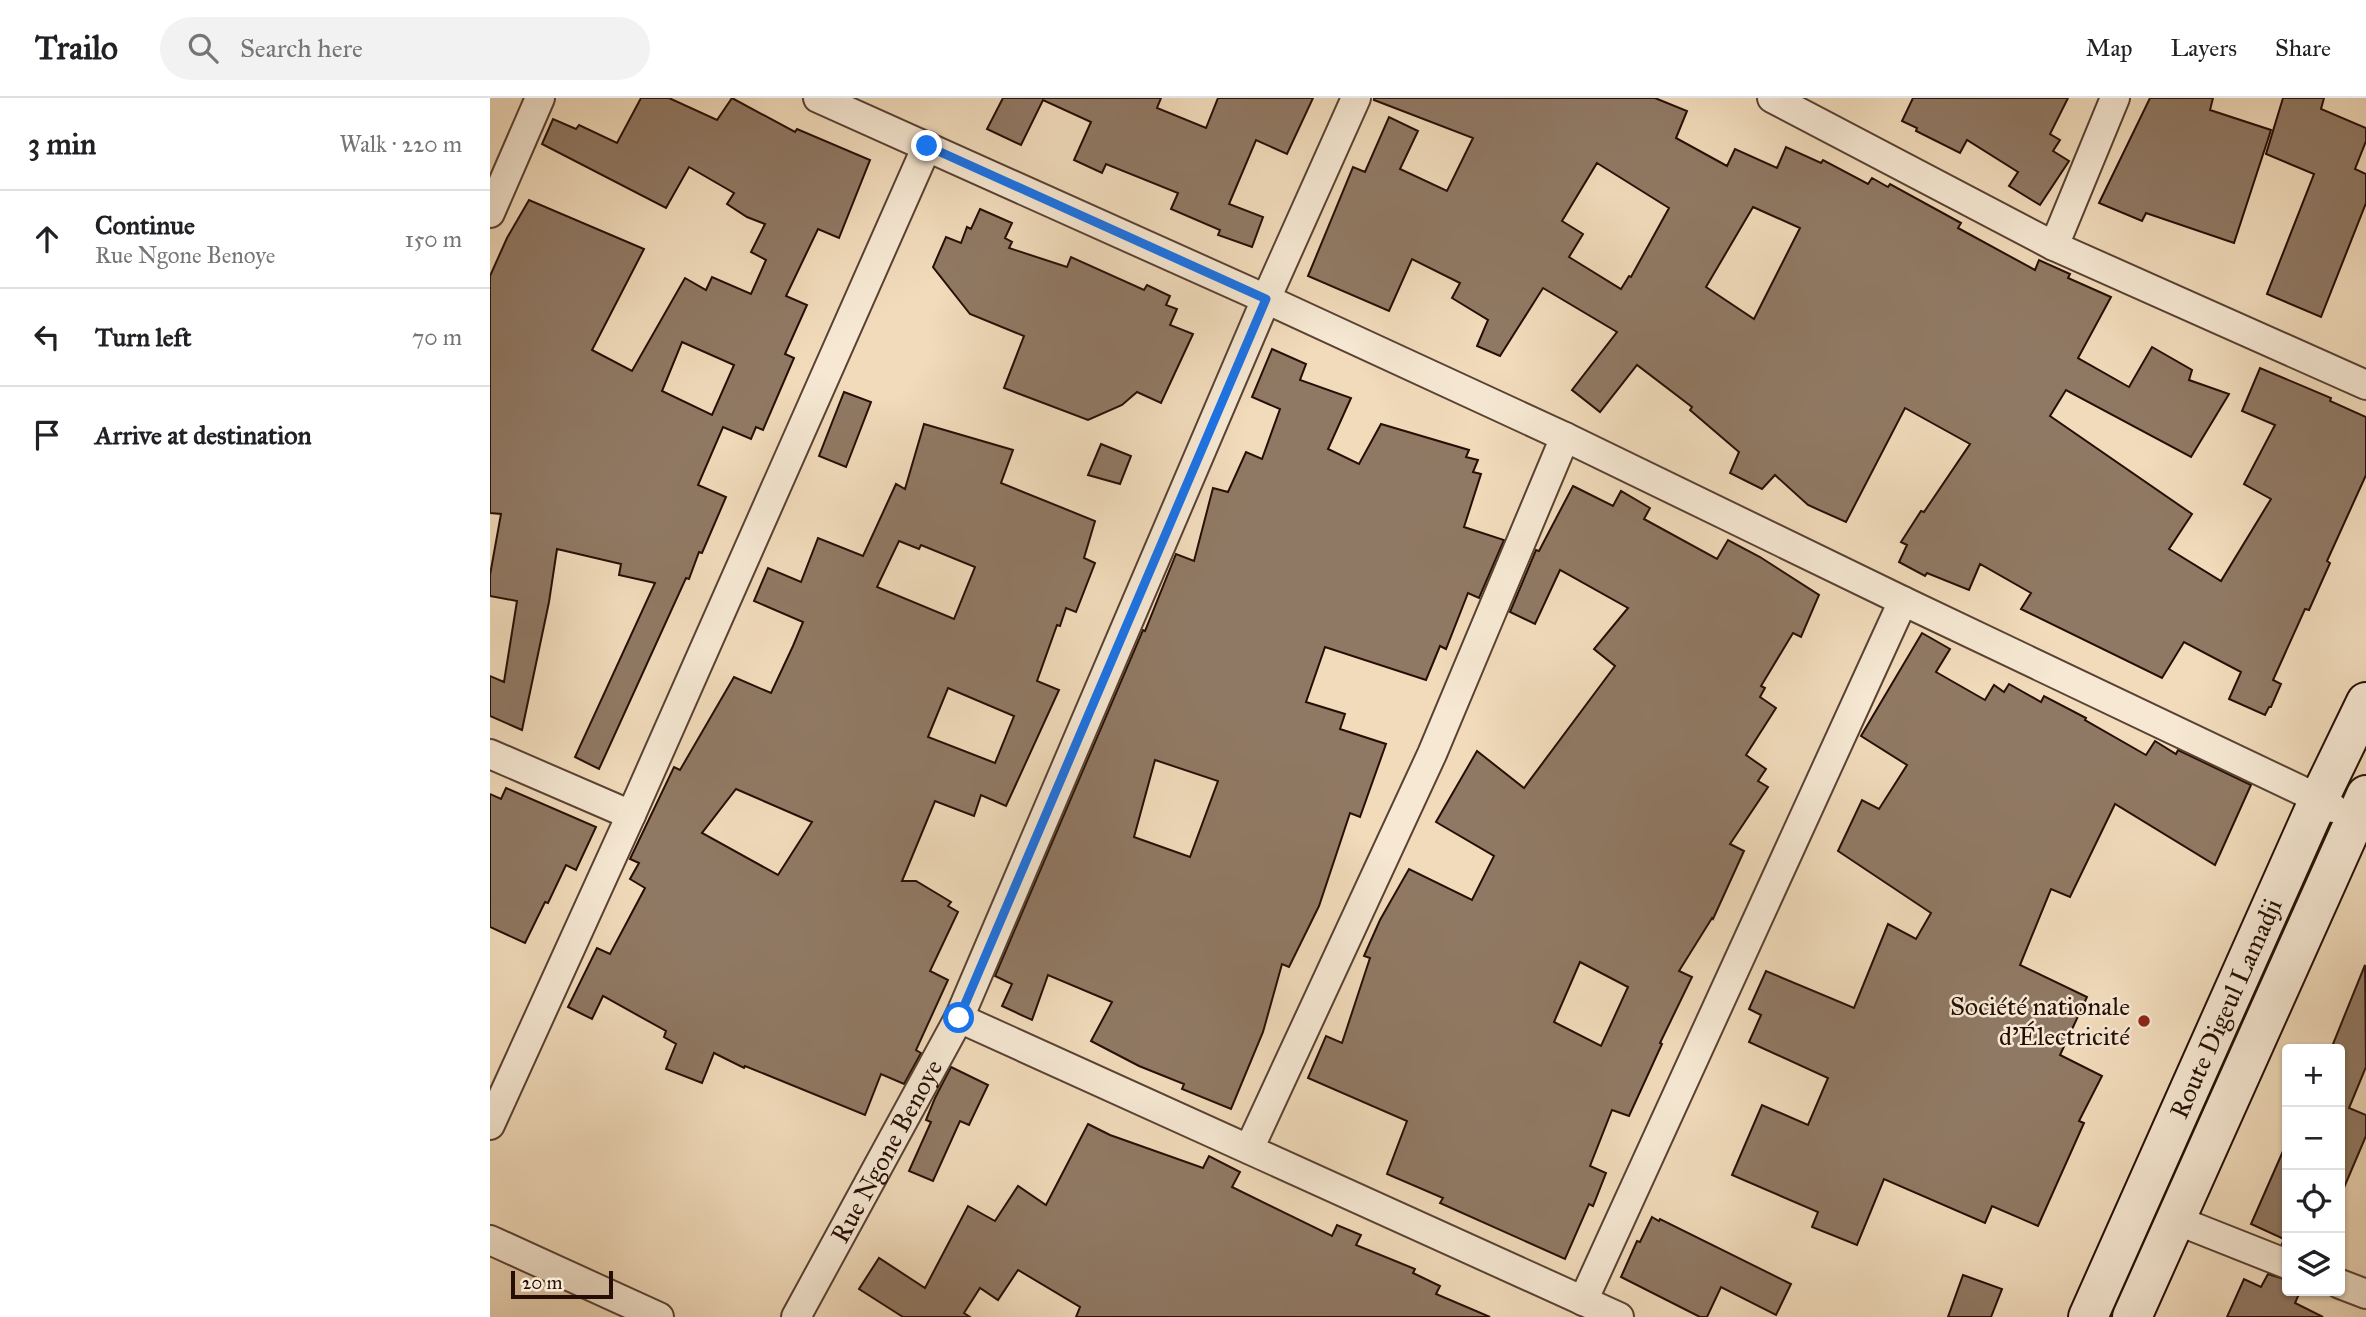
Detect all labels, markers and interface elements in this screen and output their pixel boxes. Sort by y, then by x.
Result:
search box [160,17,650,80]
text: Trailo [35,28,118,68]
icon: search [184,29,222,67]
text: Search here [240,32,363,64]
text: Map [2086,33,2133,63]
text: Layers [2171,33,2237,63]
text: Share [2275,33,2331,63]
text: 3 min [28,126,96,162]
text: Walk · 220 m [339,130,462,158]
route end [911,130,942,161]
text: Continue [95,209,195,241]
icon: ahead [28,220,66,258]
text: 150 m [405,225,462,253]
text: Rue Ngone Benoye [95,241,275,269]
icon: left [28,318,66,356]
text: Turn left [95,321,191,353]
text: 70 m [412,323,462,351]
icon: arrive [28,416,66,454]
text: Arrive at destination [95,419,312,451]
street label: Route Digeul Lamadji [2163,893,2289,1123]
place label: Société nationale d'Électricité [1950,990,2130,1052]
route start [943,1002,974,1033]
marker: Société nationale d'Électricité [2136,1013,2152,1029]
map controls [2282,1044,2345,1296]
button: + [2282,1044,2345,1107]
street label: Rue Ngone Benoye [824,1054,949,1248]
button: − [2282,1107,2345,1170]
button: locate [2282,1170,2345,1233]
button: layers [2282,1233,2345,1296]
scale bar [511,1268,612,1300]
text: 20 m [522,1271,563,1294]

